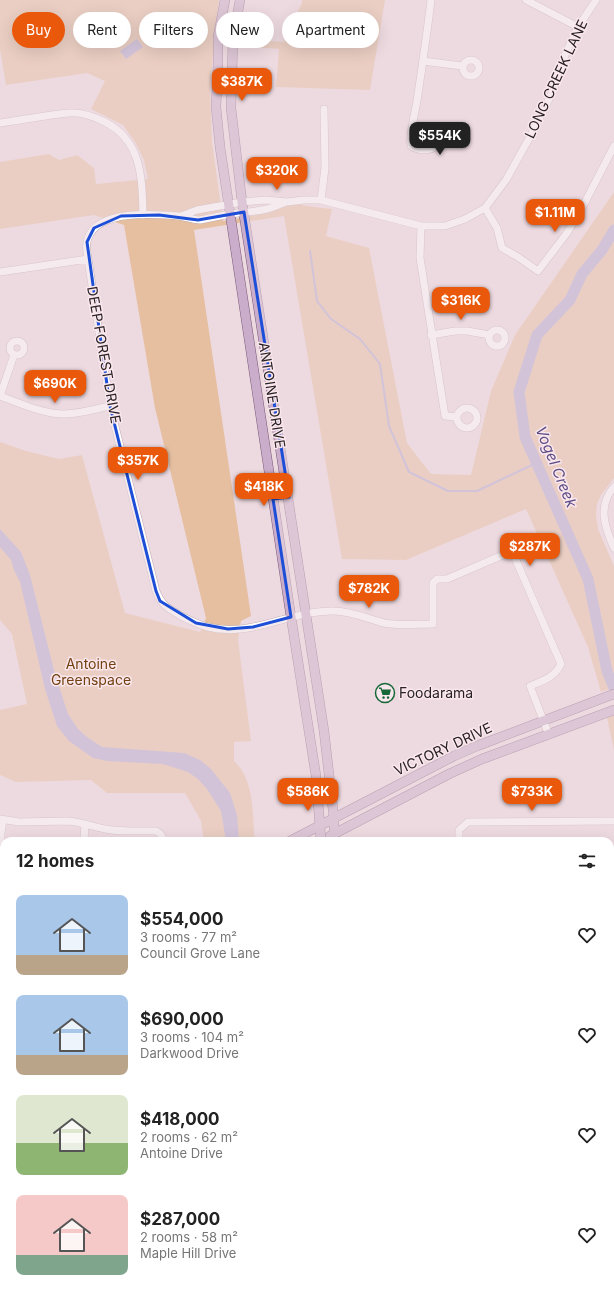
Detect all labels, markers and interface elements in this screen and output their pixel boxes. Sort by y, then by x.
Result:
chip: Buy [12,12,65,48]
chip: Rent [73,12,131,48]
chip: Filters [139,12,208,48]
chip: New [216,12,274,48]
chip: Apartment [282,12,379,48]
street label: LONG CREEK LANE [521,17,591,141]
pin: $387K [214,68,270,102]
text: $387K [221,73,263,89]
pin: $554K [412,122,468,156]
text: $554K [418,127,462,143]
pin: $320K [249,157,305,191]
text: $320K [255,162,299,178]
pin: $1.11M [522,199,588,233]
text: $1.11M [535,204,575,220]
street label: DEEP FOREST DRIVE [84,285,125,425]
pin: $316K [433,287,489,321]
text: $316K [441,292,481,308]
street label: ANTOINE DRIVE [256,341,289,449]
pin: $690K [27,370,83,404]
text: $690K [33,375,77,391]
water label: Vogel Creek [532,423,582,511]
pin: $357K [110,447,166,481]
text: $357K [117,452,159,468]
pin: $418K [236,473,292,507]
text: $418K [244,478,284,494]
pin: $287K [502,533,558,567]
text: $287K [509,538,551,554]
pin: $782K [341,575,397,609]
text: $782K [348,580,390,596]
park label: Antoine Greenspace [51,655,131,688]
supermarket icon: Foodarama [374,682,396,704]
place label: Foodarama [399,684,473,701]
street label: VICTORY DRIVE [391,718,494,779]
pin: $586K [280,778,336,812]
pin: $733K [504,778,560,812]
text: $586K [286,783,330,799]
text: $733K [511,783,553,799]
icon: filters [576,850,598,872]
text: 12 homes [16,851,94,871]
text: $554,000 [140,909,223,929]
icon: home [48,911,96,959]
icon: heart [576,924,598,946]
text: 3 rooms · 77 m² [140,929,237,945]
text: Council Grove Lane [140,945,260,961]
text: $690,000 [140,1009,224,1029]
icon: home [48,1011,96,1059]
icon: heart [576,1024,598,1046]
text: 3 rooms · 104 m² [140,1029,244,1045]
text: Darkwood Drive [140,1045,239,1061]
text: $418,000 [140,1109,220,1129]
icon: home [48,1111,96,1159]
icon: heart [576,1124,598,1146]
text: 2 rooms · 62 m² [140,1129,238,1145]
text: Antoine Drive [140,1145,223,1161]
text: $287,000 [140,1209,220,1229]
icon: home [48,1211,96,1259]
icon: heart [576,1224,598,1246]
text: 2 rooms · 58 m² [140,1229,238,1245]
text: Maple Hill Drive [140,1245,236,1261]

